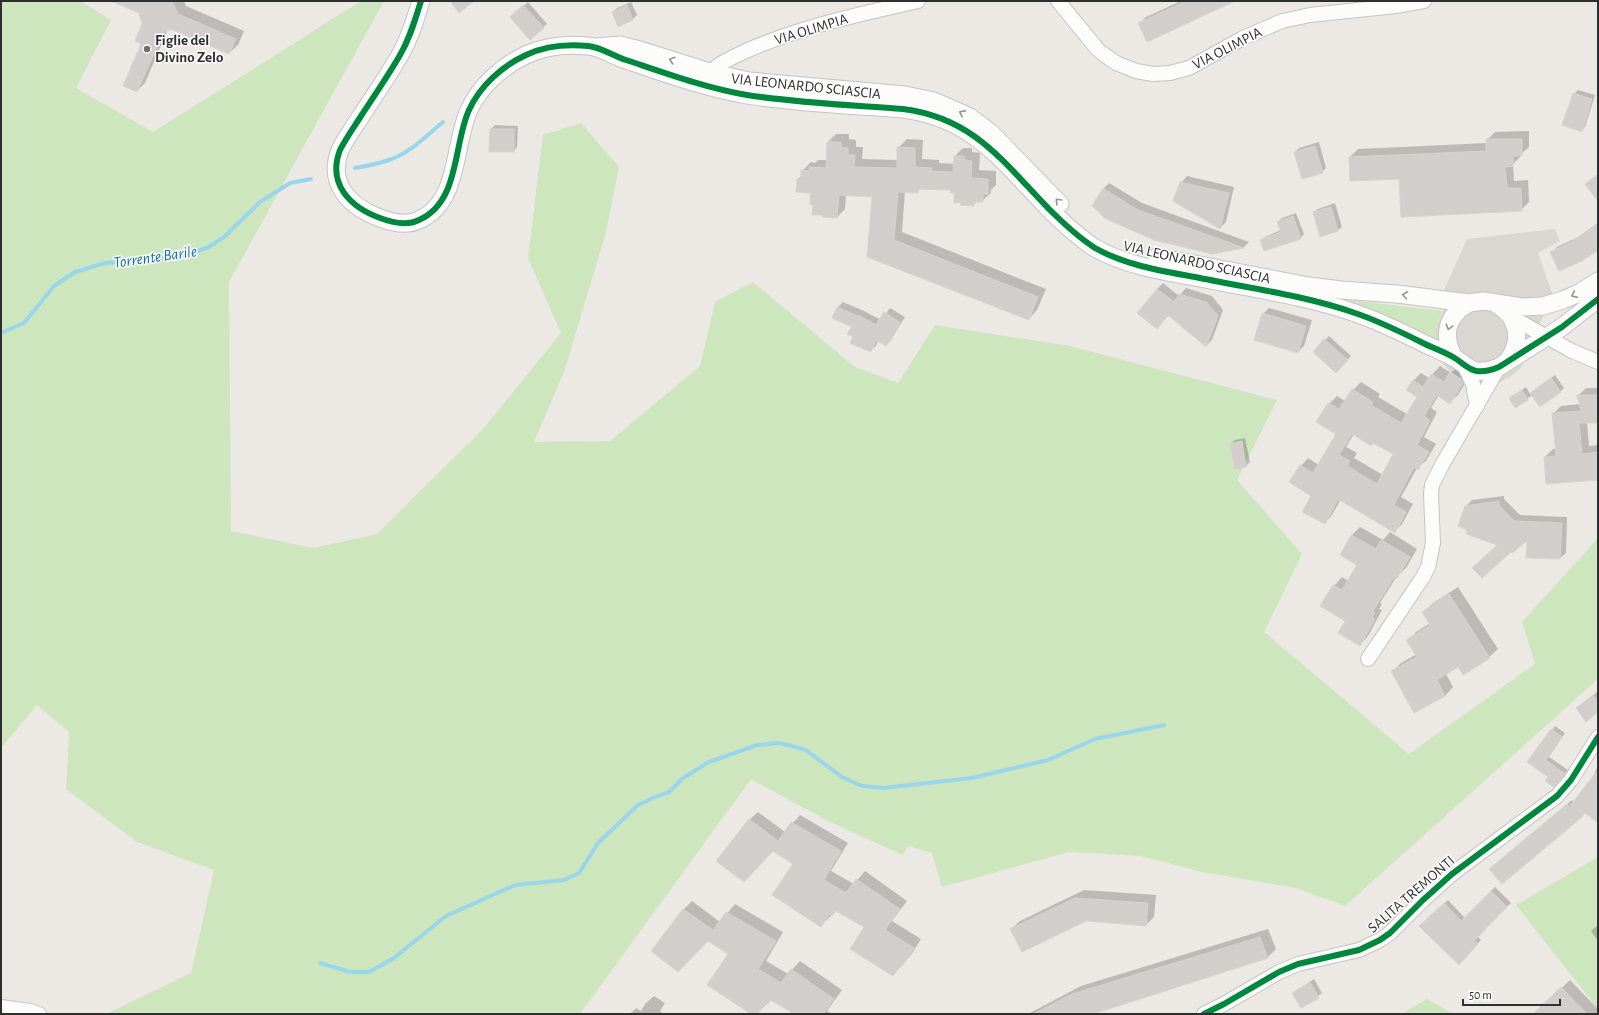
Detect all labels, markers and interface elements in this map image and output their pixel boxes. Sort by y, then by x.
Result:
street label: VIA OLIMPIA [773,11,850,48]
street label: VIA OLIMPIA [1190,24,1265,72]
place label: Figlie del Divino Zelo [155,33,223,65]
marker: Figlie del Divino Zelo [142,44,152,54]
one-way arrow [668,56,675,65]
street label: VIA LEONARDO SCIASCIA [730,71,882,102]
one-way arrow [959,110,967,118]
one-way arrow [1055,198,1062,206]
street label: VIA LEONARDO SCIASCIA [1122,238,1272,287]
water label: Torrente Barile [112,243,198,271]
one-way arrow [1571,290,1578,298]
one-way arrow [1402,291,1408,300]
one-way arrow [1445,323,1454,330]
street label: SALITA TREMONTI [1365,853,1457,936]
scale bar [1463,981,1560,1007]
text: 50 m [1469,989,1492,1001]

